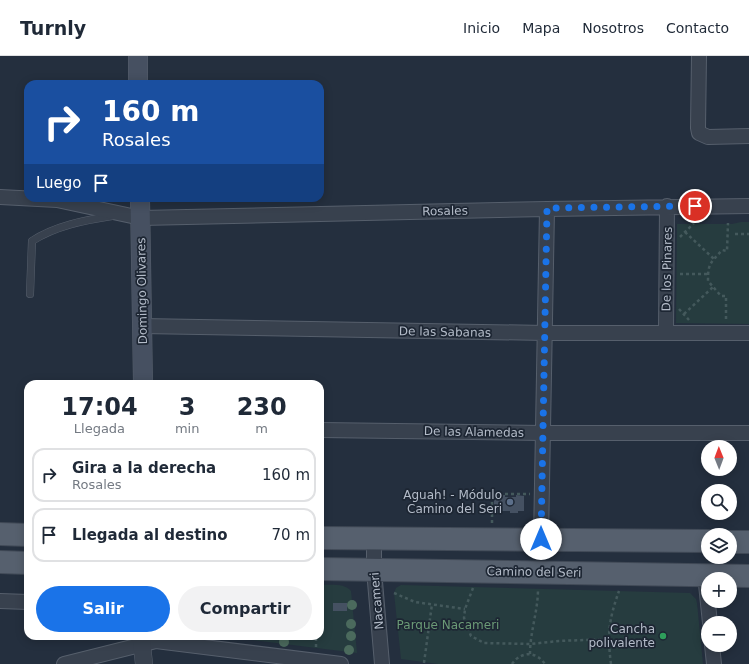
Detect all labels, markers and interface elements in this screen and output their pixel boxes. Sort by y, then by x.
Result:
text: Turnly [20,17,86,39]
text: Inicio [463,20,500,36]
text: Mapa [522,20,560,36]
text: Nosotros [582,20,644,36]
text: Contacto [666,20,729,36]
text: 160 m [102,95,199,128]
icon: right [36,96,88,148]
text: Rosales [102,129,171,150]
icon: arrive [90,172,112,194]
text: Luego [36,174,82,192]
pin [678,189,712,223]
icon: arrive [684,195,706,217]
street label: Rosales [422,204,468,218]
street label: De los Pinares [659,227,675,311]
street label: Domingo Olivares [134,237,150,345]
street label: De las Sabanas [399,324,491,340]
text: 17:04 [61,393,138,421]
text: 3 [179,393,195,421]
text: 230 [237,393,287,421]
text: Llegada [74,421,125,436]
text: min [175,421,199,436]
text: m [255,421,268,436]
street label: De las Alamedas [424,424,524,440]
north arrow [701,440,737,476]
map controls [701,440,737,652]
text: Gira a la derecha [72,459,216,477]
icon: right [38,464,60,486]
text: 160 m [262,466,310,484]
text: Rosales [72,477,122,492]
button: search [701,484,737,520]
place label: Aguah! - Módulo Camino del Seri [403,488,502,516]
marker: Aguah! - Módulo Camino del Seri [505,497,515,507]
position arrow [520,518,562,560]
icon: arrive [38,524,60,546]
text: Llegada al destino [72,526,227,544]
text: 70 m [272,526,310,544]
button: layers [701,528,737,564]
street label: Camino del Seri [486,564,582,580]
street label: Nacameri [368,572,386,630]
button: + [701,572,737,608]
button: Salir [36,586,170,632]
button: Compartir [178,586,312,632]
button: − [701,616,737,652]
park label: Parque Nacameri [397,618,499,632]
place label: Cancha polivalente [589,622,655,650]
marker: Cancha polivalente [658,631,668,641]

